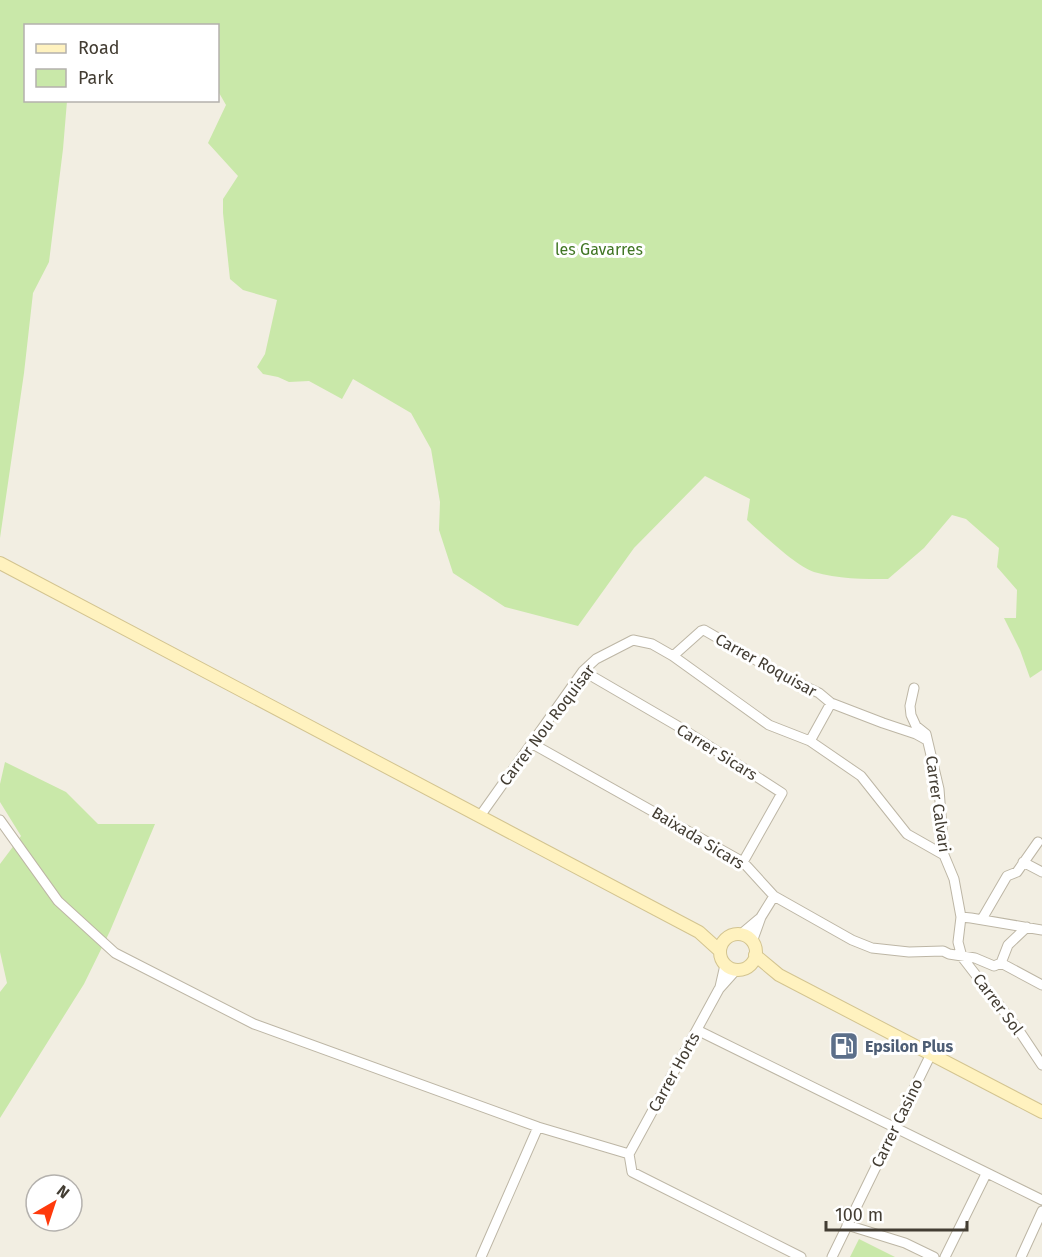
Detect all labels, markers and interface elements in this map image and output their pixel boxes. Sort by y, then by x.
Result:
legend [24,24,219,102]
text: Road [78,37,120,59]
text: Park [78,67,114,89]
park label: les Gavarres [555,240,643,259]
street label: Carrer Roquisar [712,629,821,701]
street label: Carrer Nou Roquisar [495,660,599,789]
street label: Carrer Sicars [673,720,761,784]
street label: Carrer Calvari [922,754,954,854]
street label: Baixada Sicars [648,803,748,873]
street label: Carrer Sol [969,970,1027,1038]
street label: Carrer Horts [644,1029,704,1115]
fuel station icon: Epsilon Plus [828,1030,860,1062]
place label: Epsilon Plus [865,1037,953,1056]
street label: Carrer Casino [867,1075,927,1171]
north arrow [24,1173,84,1233]
text: N [53,1181,73,1202]
scale bar [826,1194,967,1232]
text: 100 m [835,1204,883,1226]

